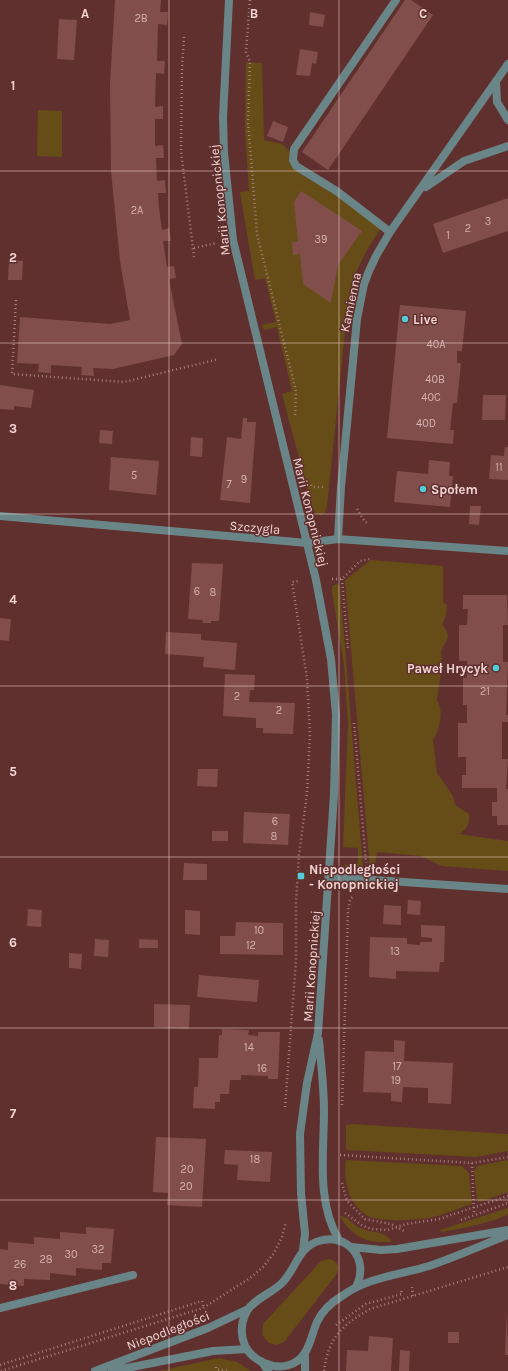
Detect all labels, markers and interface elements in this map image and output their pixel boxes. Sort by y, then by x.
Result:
text: A [81,6,89,21]
text: B [250,6,258,21]
text: C [419,6,427,21]
house number: 2B [134,12,148,25]
text: 1 [11,78,15,93]
street label: Marii Konopnickiej [206,144,233,256]
house number: 2A [131,204,144,217]
house number: 3 [485,215,491,228]
house number: 2 [465,222,471,235]
house number: 1 [446,229,450,242]
house number: 39 [315,233,327,246]
text: 2 [9,250,17,265]
street label: Kamienna [337,271,364,333]
place label: Live [413,312,437,327]
marker: Live [400,314,410,324]
house number: 40A [427,338,446,351]
house number: 40B [425,373,445,386]
house number: 40C [421,391,441,404]
house number: 40D [416,417,436,430]
text: 3 [9,421,17,436]
street label: Marii Konopnickiej [290,456,331,568]
house number: 11 [495,461,503,474]
house number: 5 [131,469,137,482]
house number: 9 [241,473,247,486]
house number: 7 [226,478,232,491]
place label: Społem [431,482,478,497]
marker: Społem [418,484,428,494]
street label: Szczygla [229,518,281,537]
house number: 6 [194,585,200,598]
house number: 8 [210,586,217,599]
text: 4 [9,592,17,607]
place label: Paweł Hrycyk [407,661,488,676]
marker: Paweł Hrycyk [491,663,501,673]
house number: 21 [480,685,490,698]
house number: 2 [234,690,240,703]
house number: 2 [276,704,282,717]
text: 5 [9,764,17,779]
house number: 6 [272,815,278,828]
house number: 8 [271,830,278,843]
place label: Niepodległości - Konopnickiej [309,862,400,892]
marker: Niepodległości - Konopnickiej [296,871,306,881]
street label: Marii Konopnickiej [300,910,323,1022]
house number: 10 [254,924,264,937]
text: 6 [9,935,17,950]
house number: 12 [246,939,256,952]
house number: 13 [390,945,400,958]
house number: 14 [244,1041,254,1054]
house number: 17 [393,1060,401,1073]
house number: 16 [257,1062,267,1075]
house number: 19 [391,1074,401,1087]
text: 7 [10,1106,17,1121]
house number: 18 [250,1153,260,1166]
house number: 20 [181,1163,193,1176]
house number: 20 [180,1180,192,1193]
house number: 32 [92,1243,104,1256]
house number: 30 [64,1248,78,1261]
house number: 28 [39,1253,53,1266]
house number: 26 [14,1258,26,1271]
text: 8 [9,1278,17,1293]
street label: Niepodległości [125,1308,212,1353]

